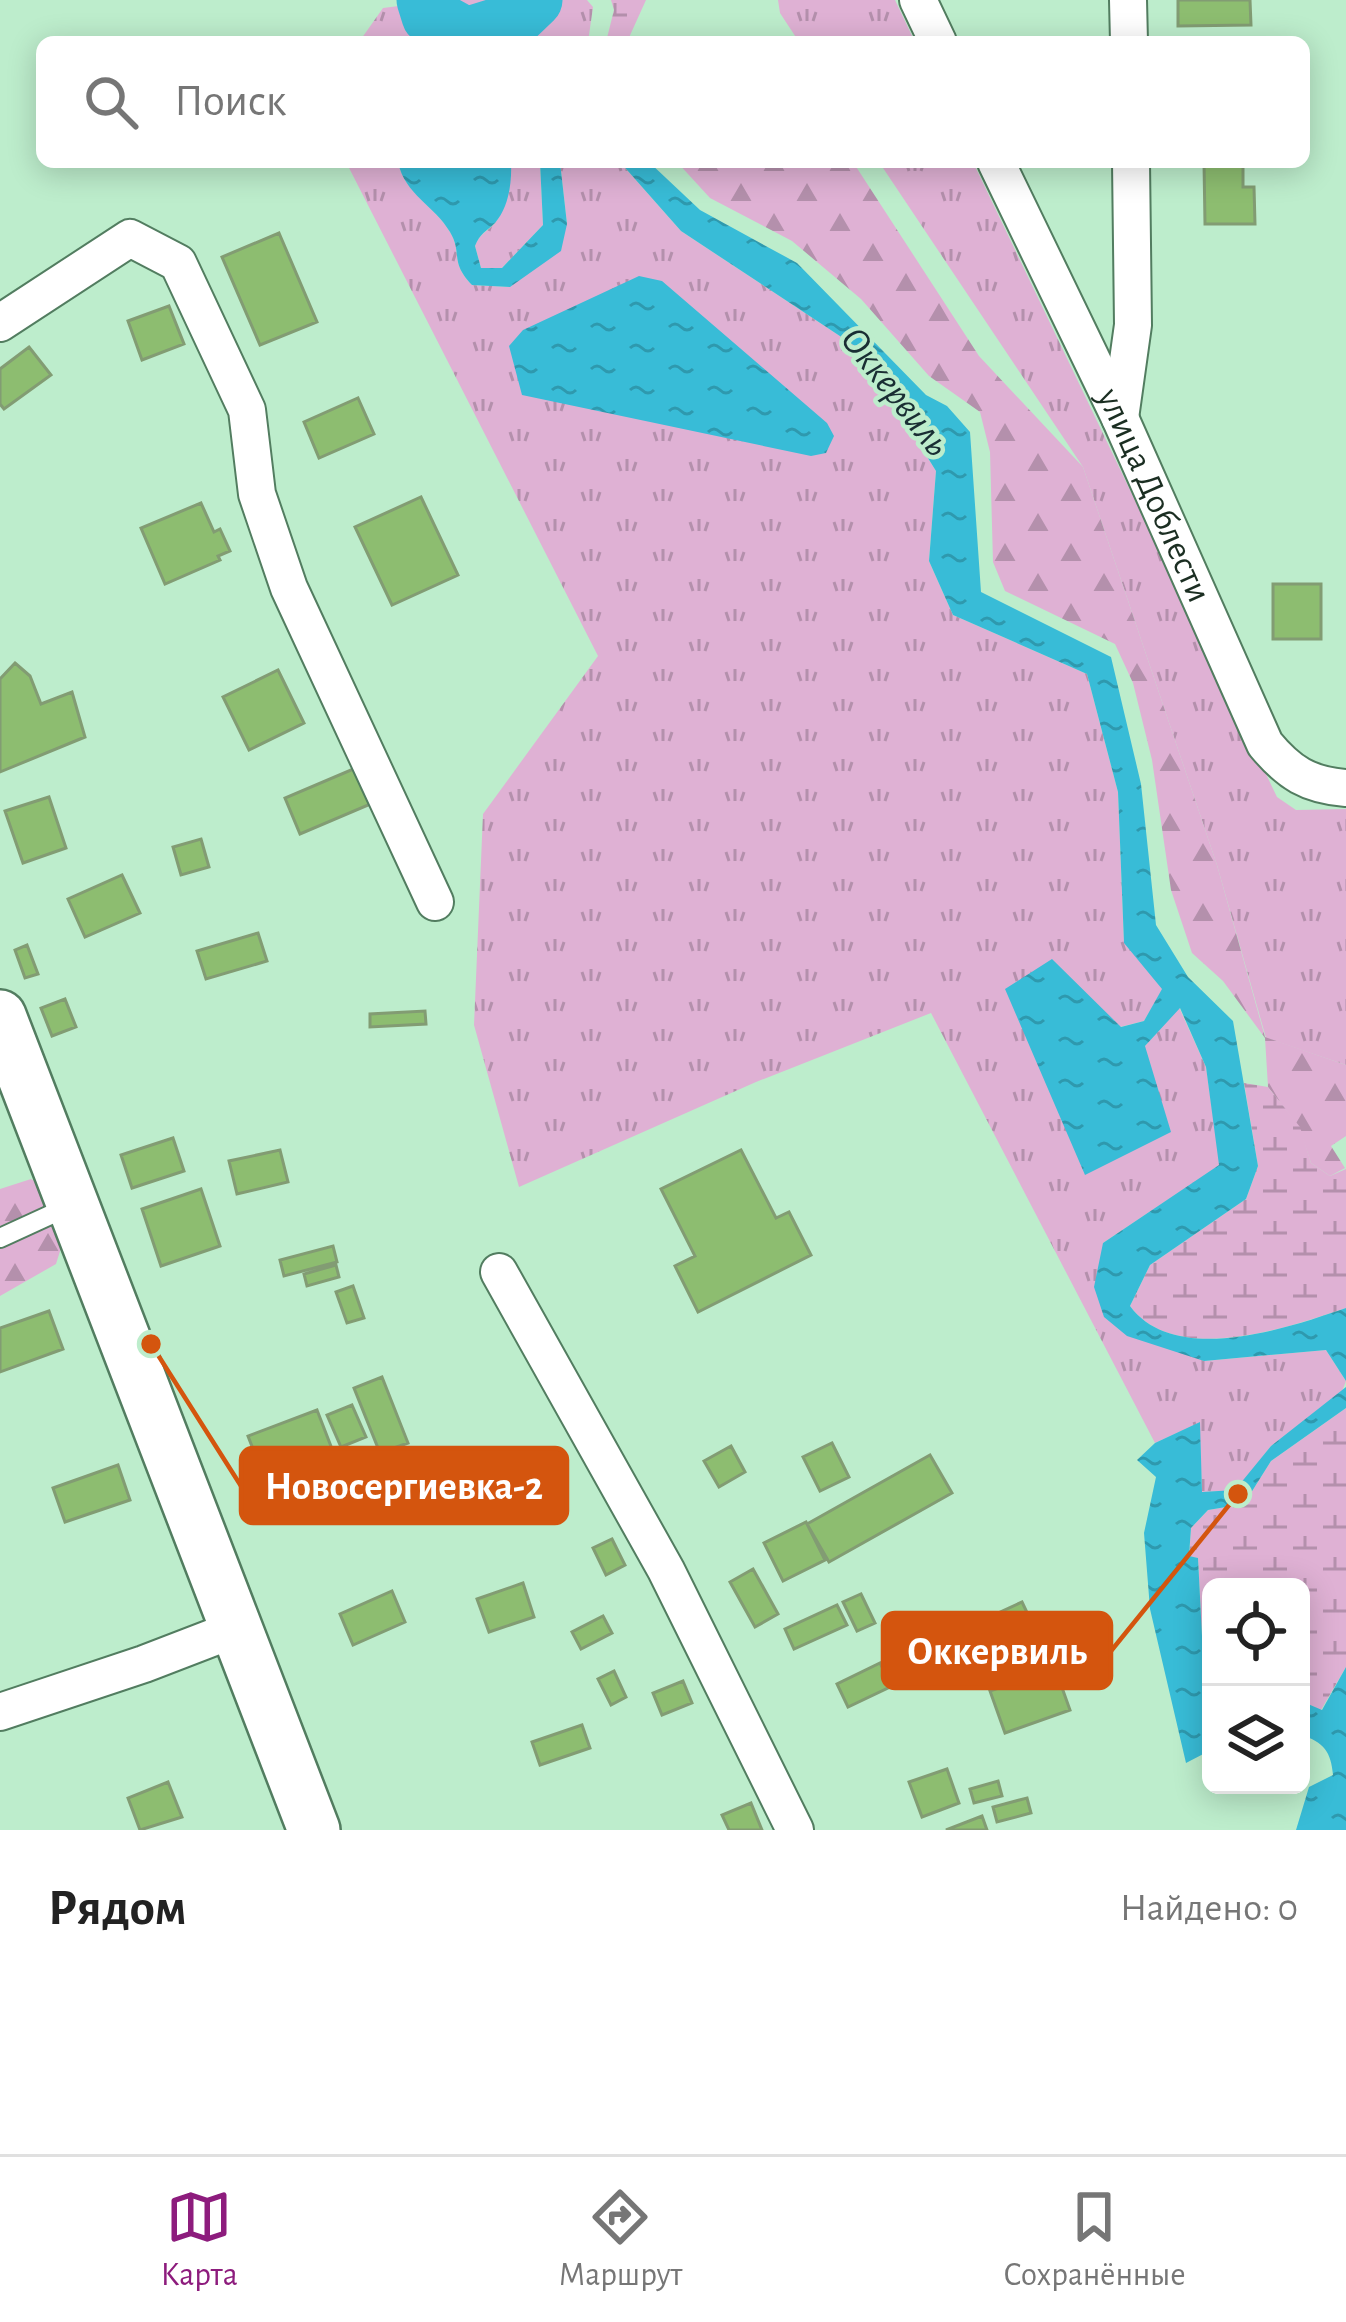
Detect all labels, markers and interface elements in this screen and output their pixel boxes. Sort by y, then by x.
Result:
search box [36,36,1310,168]
icon: search [78,69,144,135]
text: Поиск [174,79,286,124]
water label: Оккервиль [833,320,957,464]
street label: улица Доблести [1090,382,1218,608]
callout: Новосергиевка-2 [241,1448,567,1523]
text: Новосергиевка-2 [265,1468,543,1507]
map controls [1202,1578,1310,1794]
button: locate [1202,1578,1310,1686]
callout: Оккервиль [883,1613,1111,1688]
text: Оккервиль [907,1633,1087,1672]
button: layers [1202,1686,1310,1794]
text: Рядом [48,1883,187,1934]
text: Найдено: 0 [1120,1889,1298,1928]
tab: Карта [160,2184,238,2296]
tab: Маршрут [559,2184,682,2296]
tab: Сохранённые [1003,2184,1186,2296]

